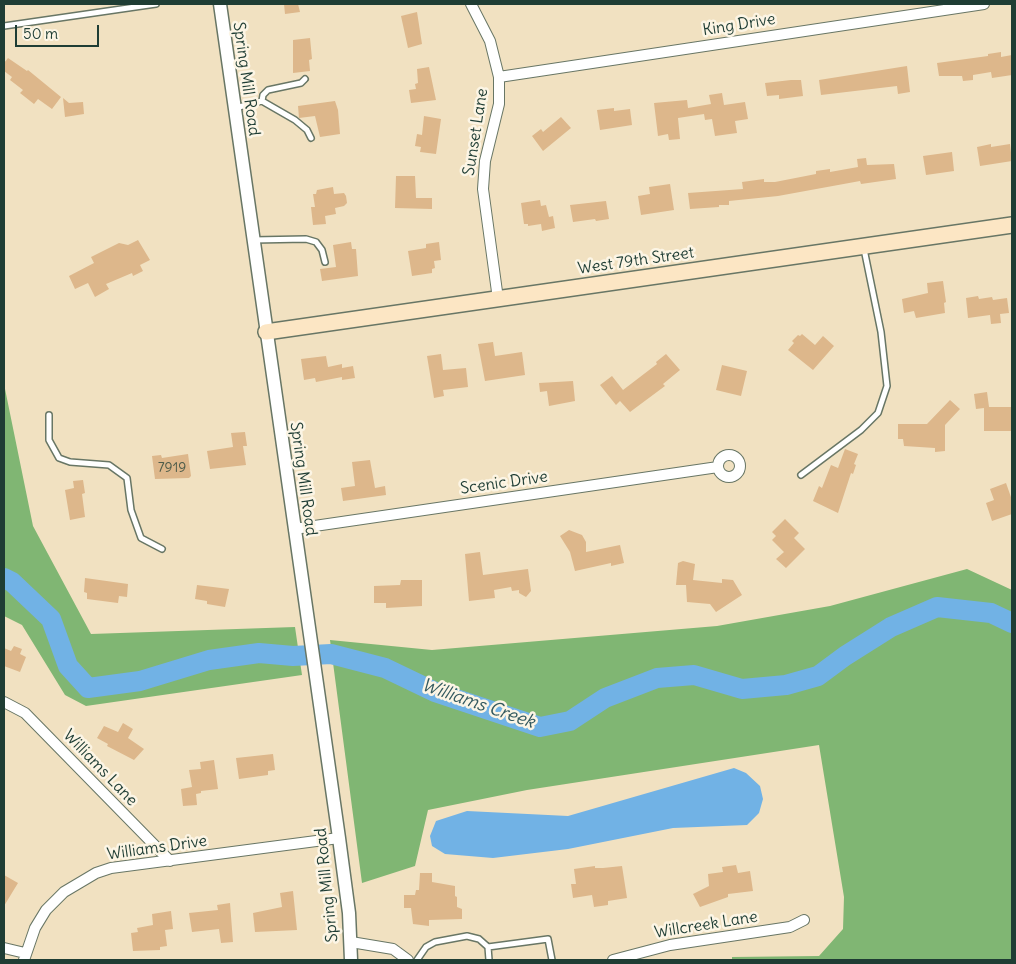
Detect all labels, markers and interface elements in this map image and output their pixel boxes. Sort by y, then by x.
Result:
street label: King Drive [701,10,777,40]
scale bar [18,15,101,47]
street label: Spring Mill Road [228,21,264,137]
text: 50 m [23,24,58,43]
street label: Sunset Lane [460,87,492,177]
street label: West 79th Street [577,243,695,279]
street label: Spring Mill Road [285,421,321,537]
house number: 7919 [158,460,186,476]
street label: Scenic Drive [459,467,549,499]
water label: Williams Creek [419,675,537,733]
street label: Williams Lane [59,726,141,810]
street label: Spring Mill Road [311,827,343,943]
street label: Williams Drive [106,831,208,865]
street label: Willcreek Lane [653,907,759,943]

